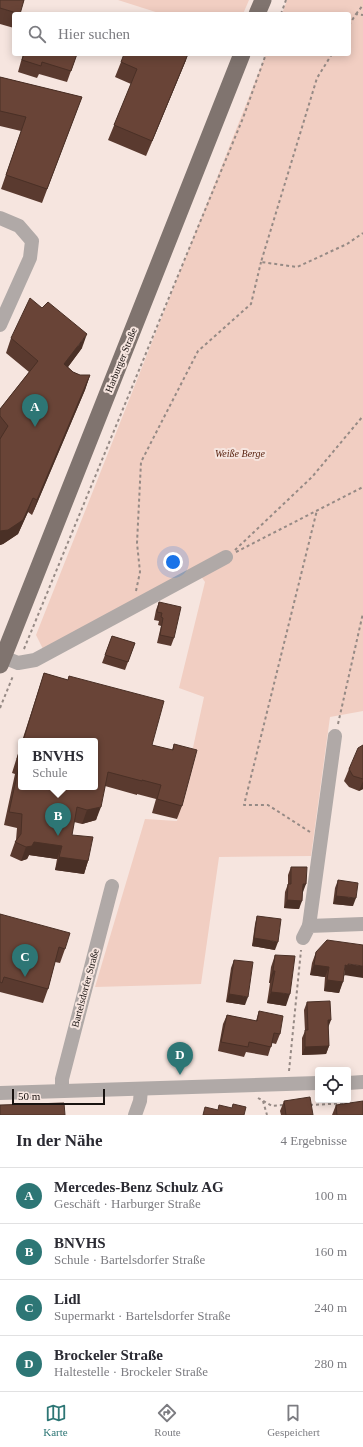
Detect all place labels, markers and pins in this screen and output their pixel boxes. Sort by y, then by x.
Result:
pin: A [22,394,48,427]
pin: B [45,803,71,836]
pin: C [12,944,38,977]
pin: D [167,1042,193,1075]

